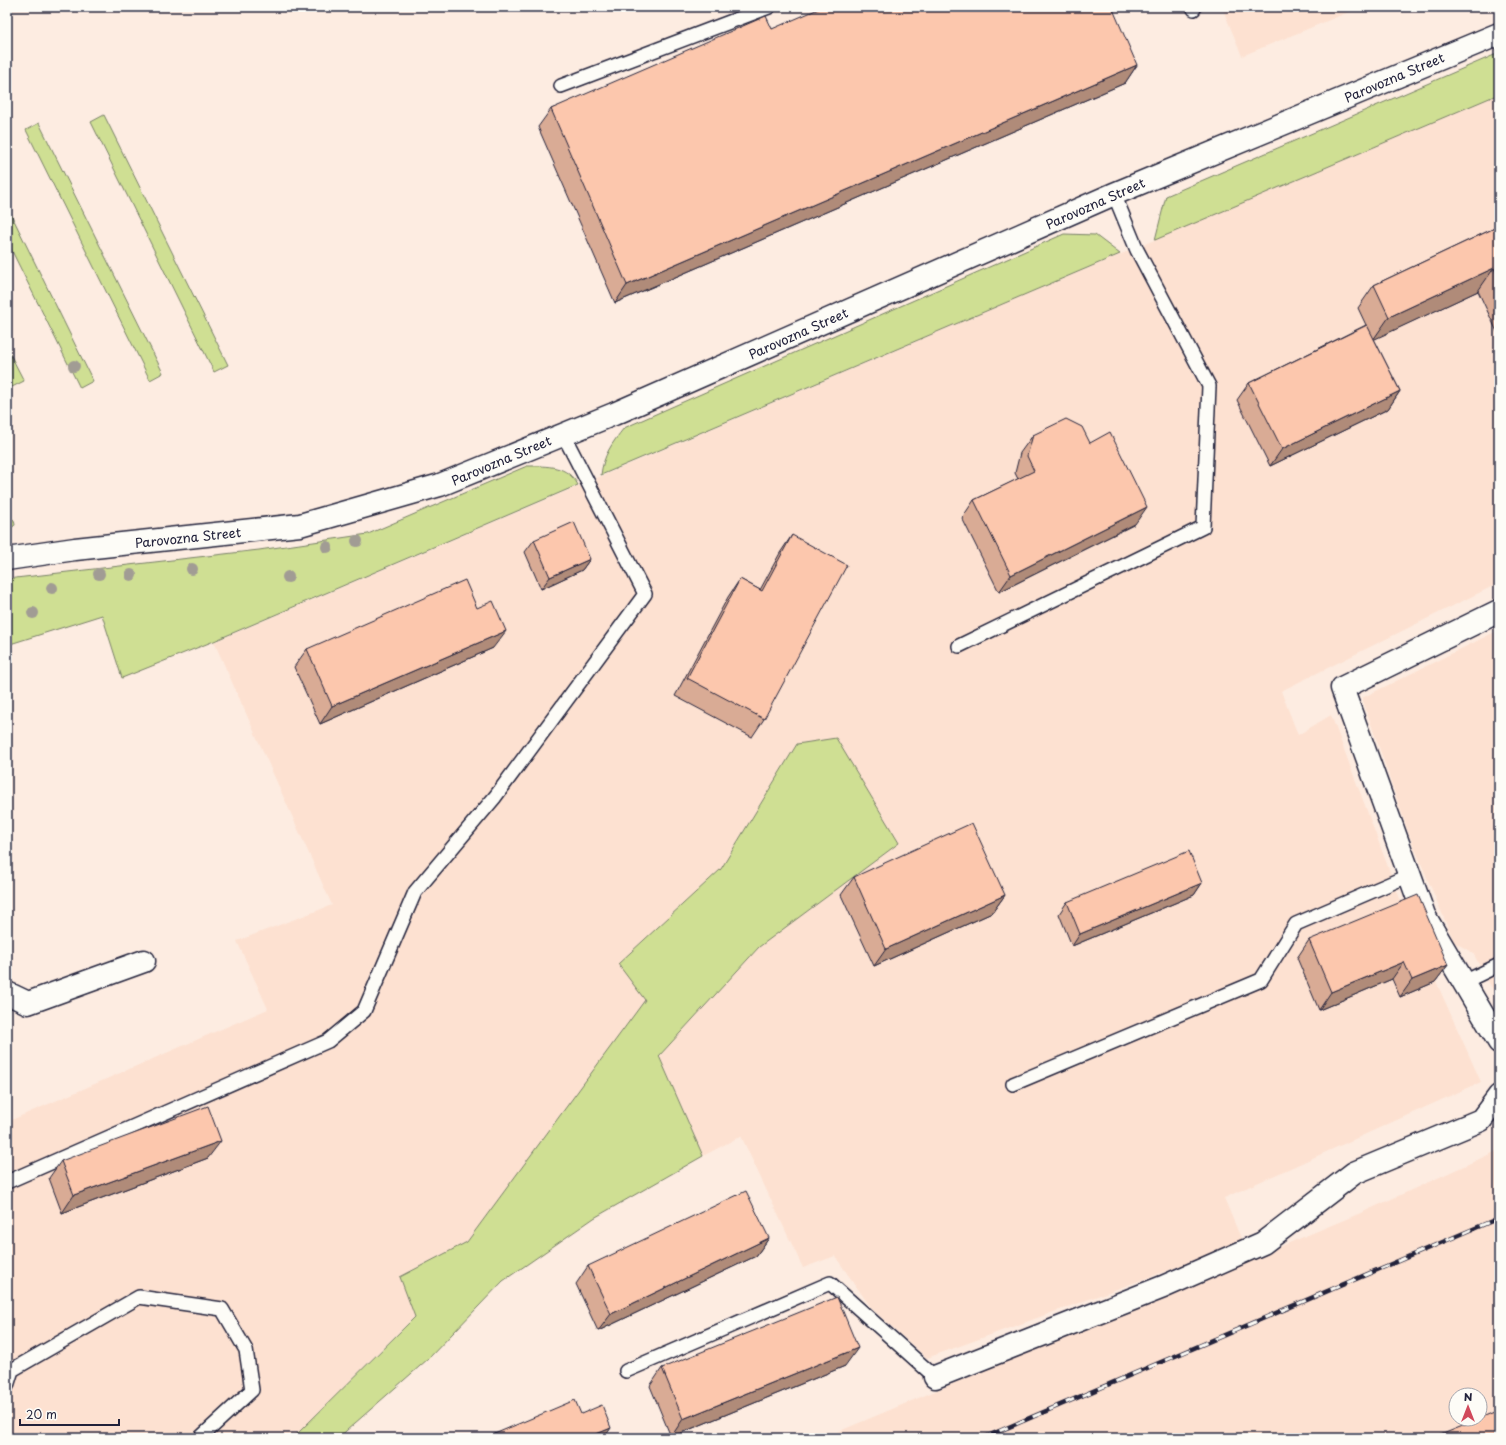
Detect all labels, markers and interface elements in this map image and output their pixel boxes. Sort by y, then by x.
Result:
street label: Parovozna Street [1341,47,1447,107]
street label: Parovozna Street [1042,173,1148,233]
street label: Parovozna Street [745,303,851,363]
street label: Parovozna Street [448,430,554,490]
street label: Parovozna Street [134,522,242,552]
north arrow [1448,1387,1488,1427]
text: N [1464,1388,1473,1405]
scale bar [20,1401,119,1427]
text: 20 m [26,1405,57,1423]

